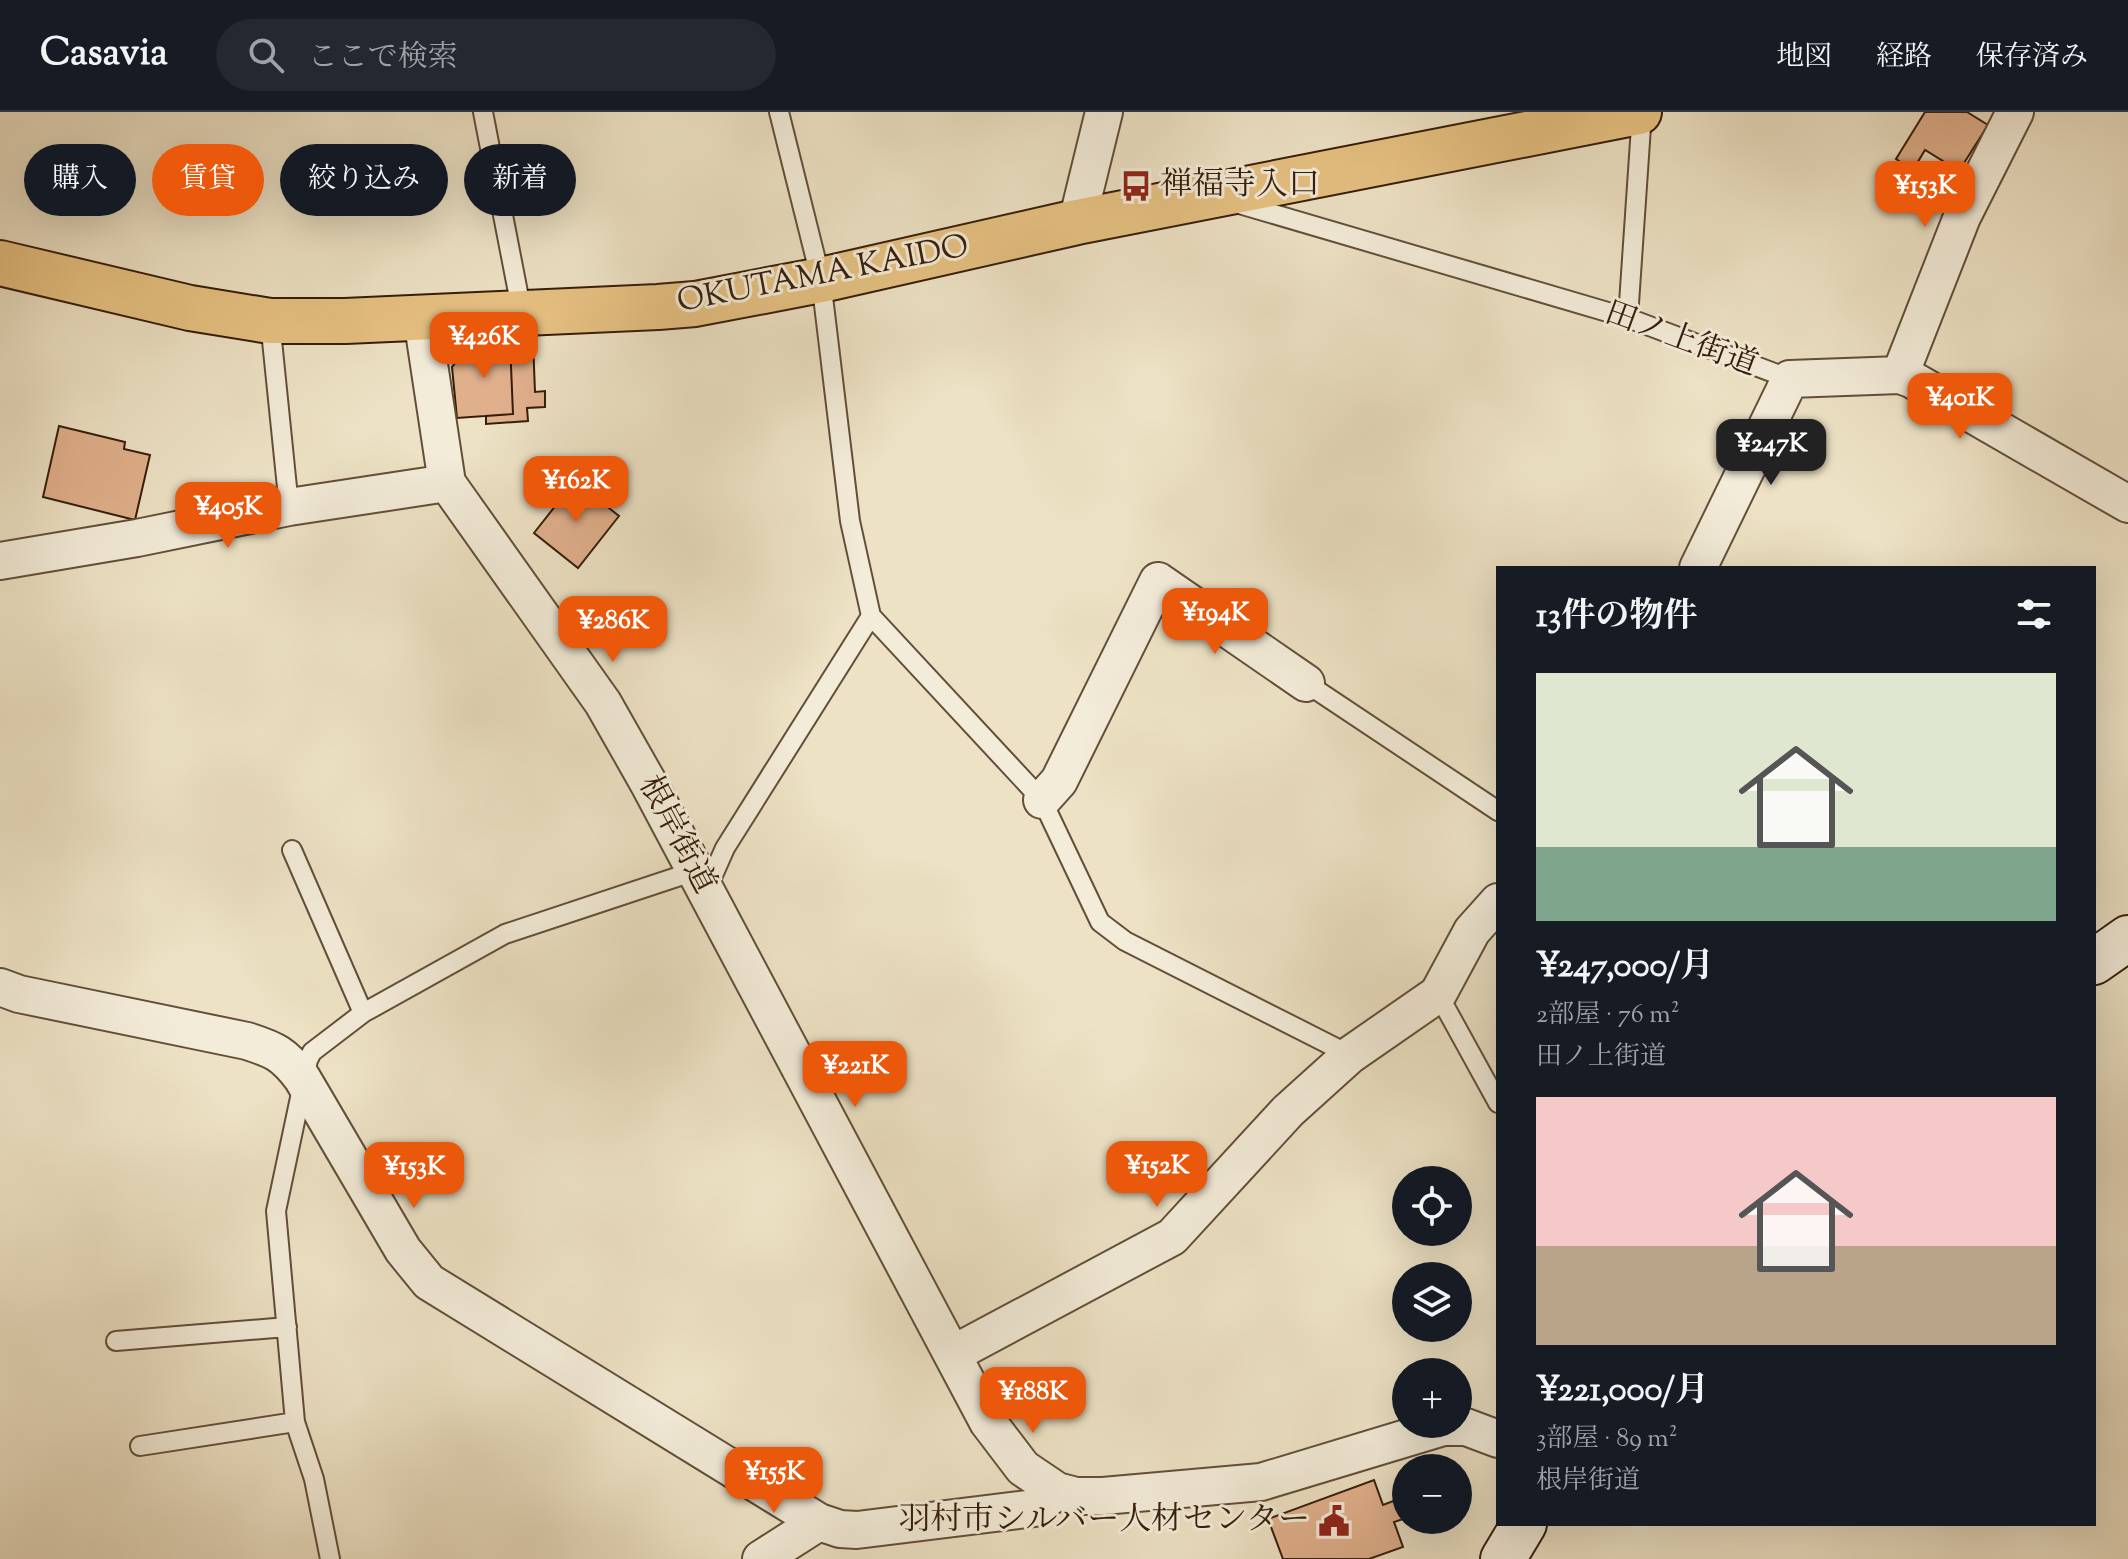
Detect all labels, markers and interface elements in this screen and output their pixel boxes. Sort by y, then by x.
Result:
search box [216,19,776,91]
text: Casavia [40,28,168,82]
icon: search [244,33,288,77]
text: ここで検索 [308,37,458,80]
text: 地図 [1776,38,1832,78]
text: 経路 [1876,38,1932,78]
text: 保存済み [1976,38,2088,78]
chip: 購入 [24,144,136,216]
chip: 賃貸 [152,144,264,216]
chip: 絞り込み [280,144,448,216]
chip: 新着 [464,144,576,216]
pin: ¥153K [1869,161,1981,229]
place label: 禅福寺入口 [1160,163,1320,209]
text: ¥153K [1893,168,1957,205]
bus stop icon: 禅福寺入口 [1119,169,1153,203]
street label: OKUTAMA KAIDO [673,224,973,326]
street label: 田ノ上街道 [1598,291,1764,389]
pin: ¥426K [428,312,540,380]
text: ¥426K [448,319,520,356]
pin: ¥401K [1904,373,2016,441]
text: ¥401K [1925,380,1995,417]
pin: ¥247K [1715,419,1827,487]
text: ¥247K [1734,426,1808,463]
pin: ¥162K [520,456,632,524]
text: ¥162K [541,463,611,500]
pin: ¥405K [172,482,284,550]
text: ¥405K [193,489,263,526]
pin: ¥194K [1159,588,1271,656]
icon: filters [2012,592,2056,636]
text: 13件の物件 [1536,593,1697,642]
text: ¥194K [1180,595,1250,632]
pin: ¥286K [557,596,669,664]
text: ¥286K [576,603,650,640]
icon: home [1724,725,1868,869]
street label: 根岸街道 [626,768,726,902]
text: ¥247,000/月 [1536,943,1714,992]
text: 2部屋 · 76 m² [1536,997,1680,1034]
text: 田ノ上街道 [1536,1039,1666,1076]
pin: ¥221K [799,1041,911,1109]
text: ¥221K [821,1048,889,1085]
pin: ¥152K [1101,1141,1213,1209]
pin: ¥153K [358,1142,470,1210]
text: ¥152K [1124,1148,1190,1185]
text: ¥153K [382,1149,446,1186]
icon: home [1724,1149,1868,1293]
map controls [1392,1166,1472,1534]
button: locate [1392,1166,1472,1246]
button: layers [1392,1262,1472,1342]
button: + [1392,1358,1472,1438]
pin: ¥188K [977,1367,1089,1435]
text: ¥221,000/月 [1536,1367,1709,1416]
text: ¥188K [998,1374,1068,1411]
text: 3部屋 · 89 m² [1536,1421,1678,1458]
pin: ¥155K [718,1447,830,1515]
text: ¥155K [743,1454,805,1491]
button: − [1392,1454,1472,1534]
text: 根岸街道 [1536,1463,1640,1500]
place label: 羽村市シルバー人材センター [898,1498,1310,1544]
public building icon: 羽村市シルバー人材センター [1317,1504,1351,1538]

